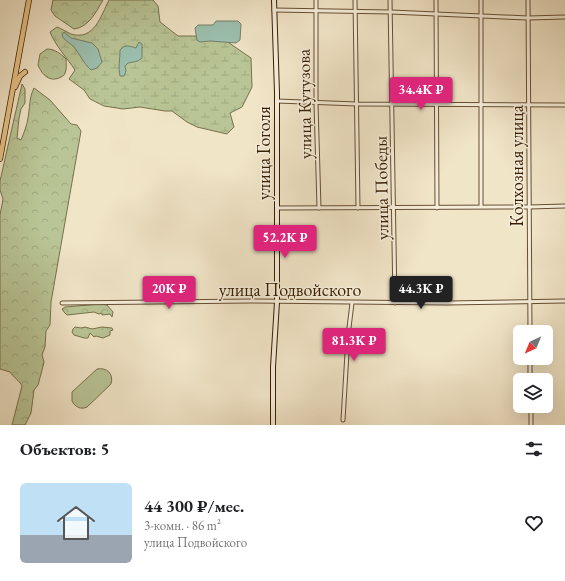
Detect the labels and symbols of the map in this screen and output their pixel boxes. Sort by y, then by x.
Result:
street label: улица Кутузова [292,48,316,159]
pin: 34.4K ₽ [384,77,458,111]
street label: Колхозная улица [505,104,528,227]
street label: улица Гоголя [252,106,275,200]
street label: улица Победы [369,136,393,240]
pin: 52.2K ₽ [248,225,322,259]
pin: 20K ₽ [141,276,197,310]
pin: 44.3K ₽ [384,276,458,310]
street label: улица Подвойского [219,278,361,301]
north arrow [513,325,553,365]
pin: 81.3K ₽ [317,328,391,362]

